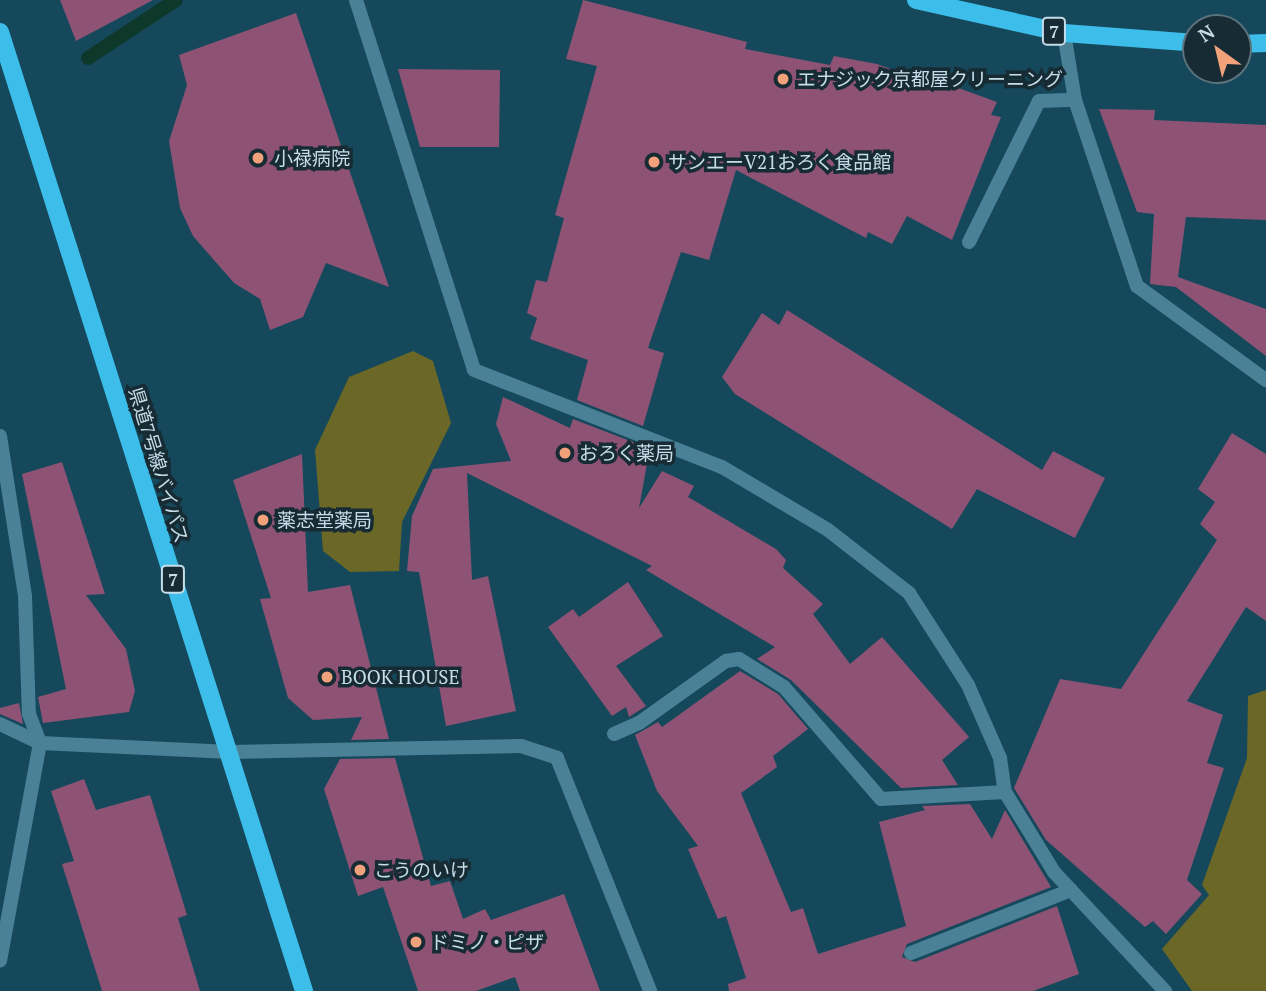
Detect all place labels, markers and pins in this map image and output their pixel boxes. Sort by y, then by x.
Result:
place label: エナジック京都屋クリーニング [797,68,1063,90]
marker: エナジック京都屋クリーニング [775,71,791,87]
place label: 小禄病院 [274,147,350,169]
marker: 小禄病院 [248,148,268,168]
place label: サンエーV21おろく食品館 [668,151,891,173]
marker: サンエーV21おろく食品館 [646,154,662,170]
place label: おろく薬局 [579,442,674,464]
marker: おろく薬局 [557,445,573,461]
place label: 薬志堂薬局 [277,509,372,531]
marker: 薬志堂薬局 [255,512,271,528]
place label: BOOK HOUSE [341,666,460,688]
marker: BOOK HOUSE [319,669,335,685]
place label: こうのいけ [374,859,469,881]
marker: こうのいけ [352,862,368,878]
place label: ドミノ・ピザ [430,931,544,953]
marker: ドミノ・ピザ [408,934,424,950]

